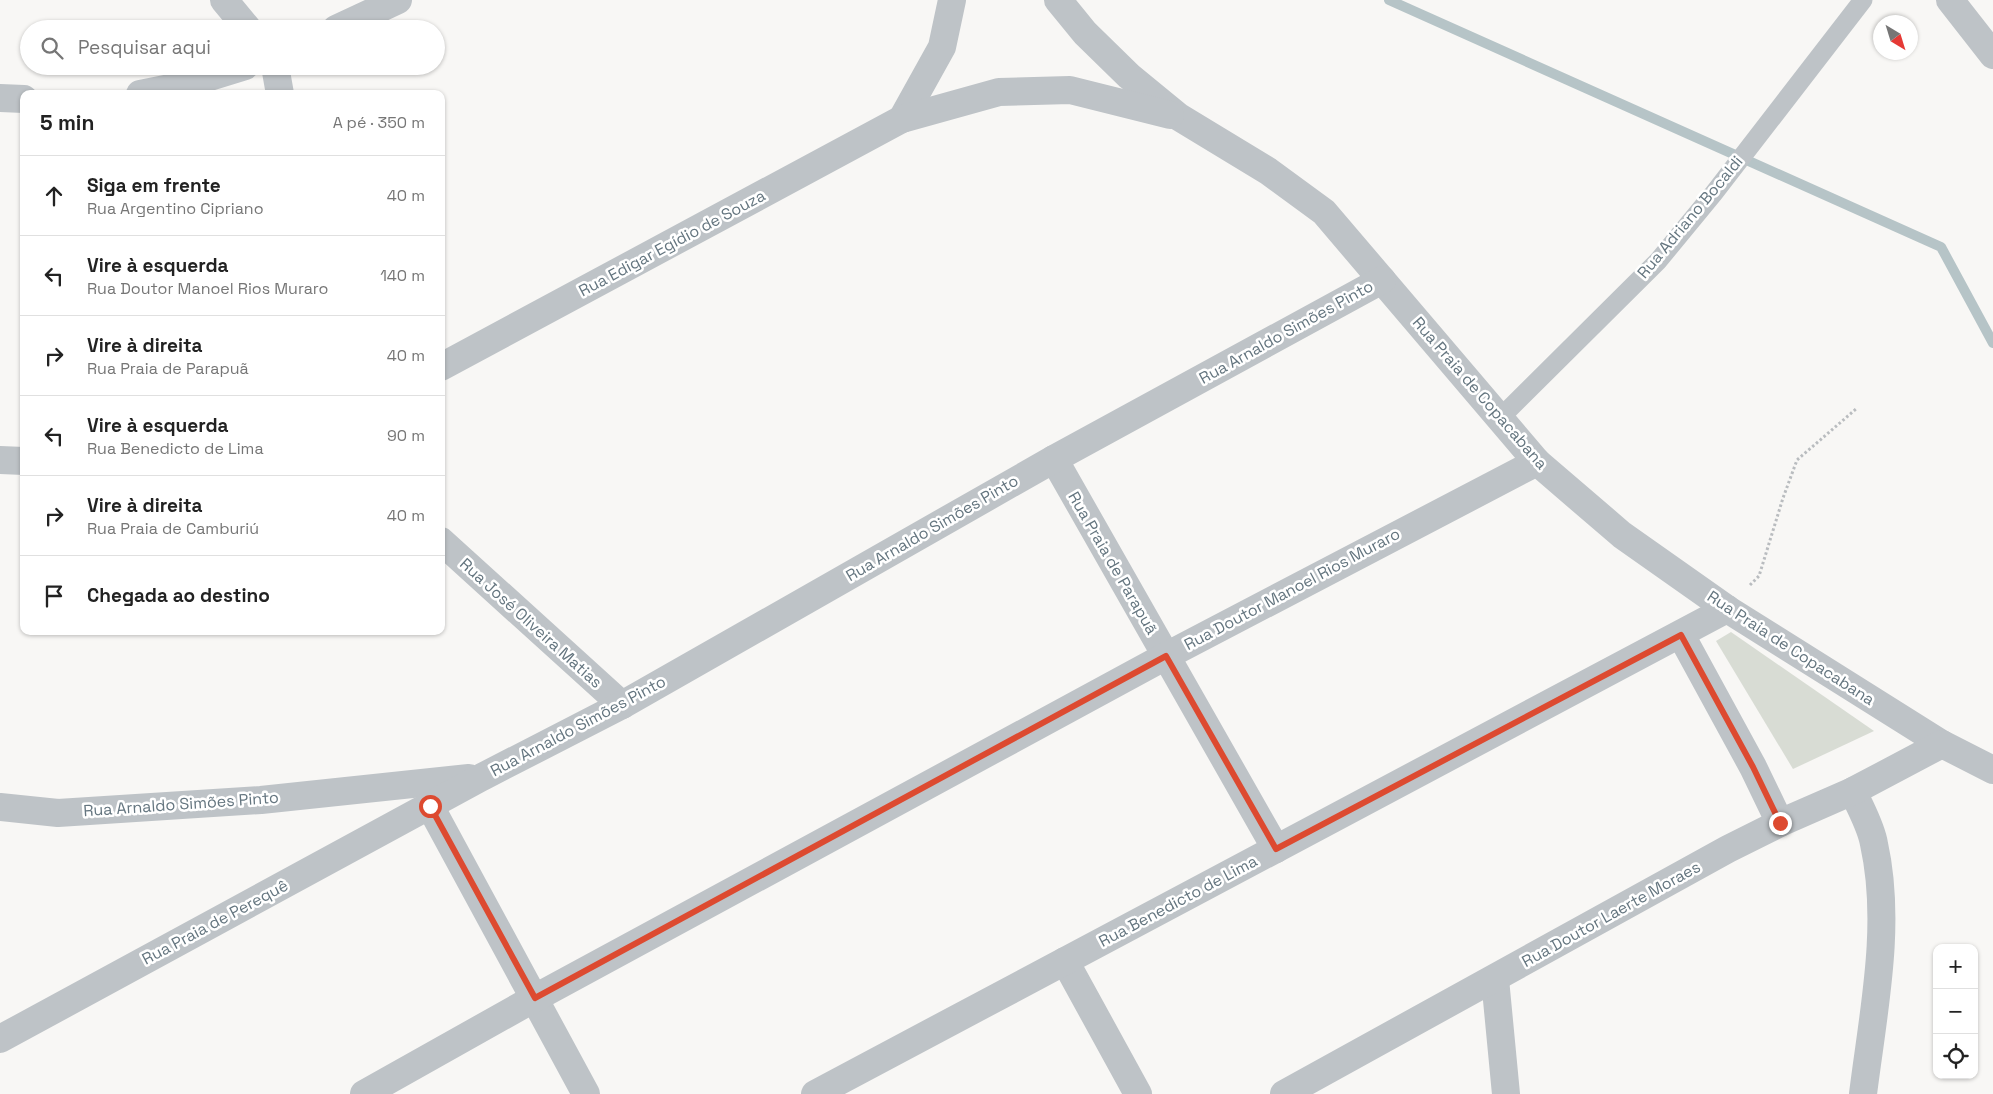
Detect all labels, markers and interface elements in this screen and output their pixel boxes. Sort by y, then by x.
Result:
north arrow [1873,15,1918,60]
search box [20,20,445,75]
icon: search [38,34,66,62]
text: Pesquisar aqui [78,35,211,60]
text: 5 min [40,109,94,136]
text: A pé · 350 m [333,112,425,133]
street label: Rua Adriano Bocaldi [1633,151,1747,283]
text: Siga em frente [87,173,221,198]
icon: ahead [40,182,68,210]
text: 40 m [387,185,425,206]
street label: Rua Edigar Egídio de Souza [575,185,769,301]
text: Rua Argentino Cipriano [87,198,264,219]
text: Vire à esquerda [87,253,229,278]
icon: left [40,262,68,290]
text: 140 m [380,265,425,286]
street label: Rua Arnaldo Simões Pinto [1195,275,1377,389]
text: Rua Doutor Manoel Rios Muraro [87,278,329,299]
street label: Rua Praia de Copacabana [1408,312,1552,474]
text: Vire à direita [87,333,203,358]
icon: right [40,342,68,370]
text: 40 m [387,345,425,366]
text: Rua Praia de Parapuã [87,358,249,379]
text: Vire à esquerda [87,413,229,438]
icon: left [40,422,68,450]
text: 90 m [387,425,425,446]
text: Rua Benedicto de Lima [87,438,264,459]
street label: Rua Arnaldo Simões Pinto [842,470,1022,586]
street label: Rua Praia de Parapuã [1063,488,1163,638]
text: Vire à direita [87,493,203,518]
icon: right [40,502,68,530]
text: 40 m [387,505,425,526]
text: Rua Praia de Camburiú [87,518,259,539]
street label: Rua Doutor Manoel Rios Muraro [1180,523,1404,655]
street label: Rua José Oliveira Matias [455,553,607,693]
icon: arrive [40,582,68,610]
text: Chegada ao destino [87,583,270,608]
street label: Rua Praia de Copacabana [1703,586,1879,710]
street label: Rua Arnaldo Simões Pinto [487,671,669,781]
street label: Rua Arnaldo Simões Pinto [83,787,279,821]
route start [419,795,442,818]
route end [1769,812,1792,835]
street label: Rua Benedicto de Lima [1095,850,1261,952]
street label: Rua Doutor Laerte Moraes [1518,856,1704,972]
street label: Rua Praia de Perequê [138,875,292,969]
map controls [1933,944,1978,1079]
button: + [1933,944,1978,989]
button: − [1933,989,1978,1034]
button: locate [1933,1034,1978,1079]

